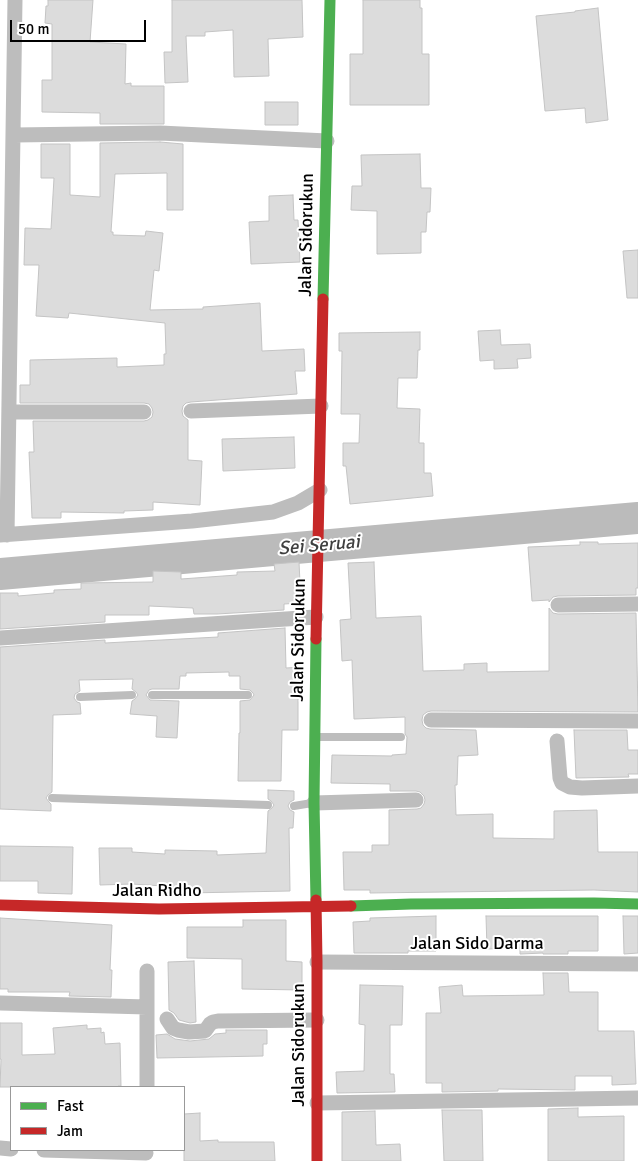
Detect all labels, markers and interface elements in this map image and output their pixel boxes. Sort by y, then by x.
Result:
scale bar [12,10,149,42]
text: 50 m [18,20,49,38]
street label: Jalan Sidorukun [295,173,319,297]
water label: Sei Seruai [277,531,361,561]
street label: Jalan Sidorukun [287,578,311,702]
street label: Jalan Ridho [112,880,202,902]
street label: Jalan Sido Darma [410,933,544,955]
street label: Jalan Sidorukun [288,983,310,1107]
legend [10,1086,185,1151]
text: Fast [57,1097,84,1115]
text: Jam [57,1122,83,1140]

